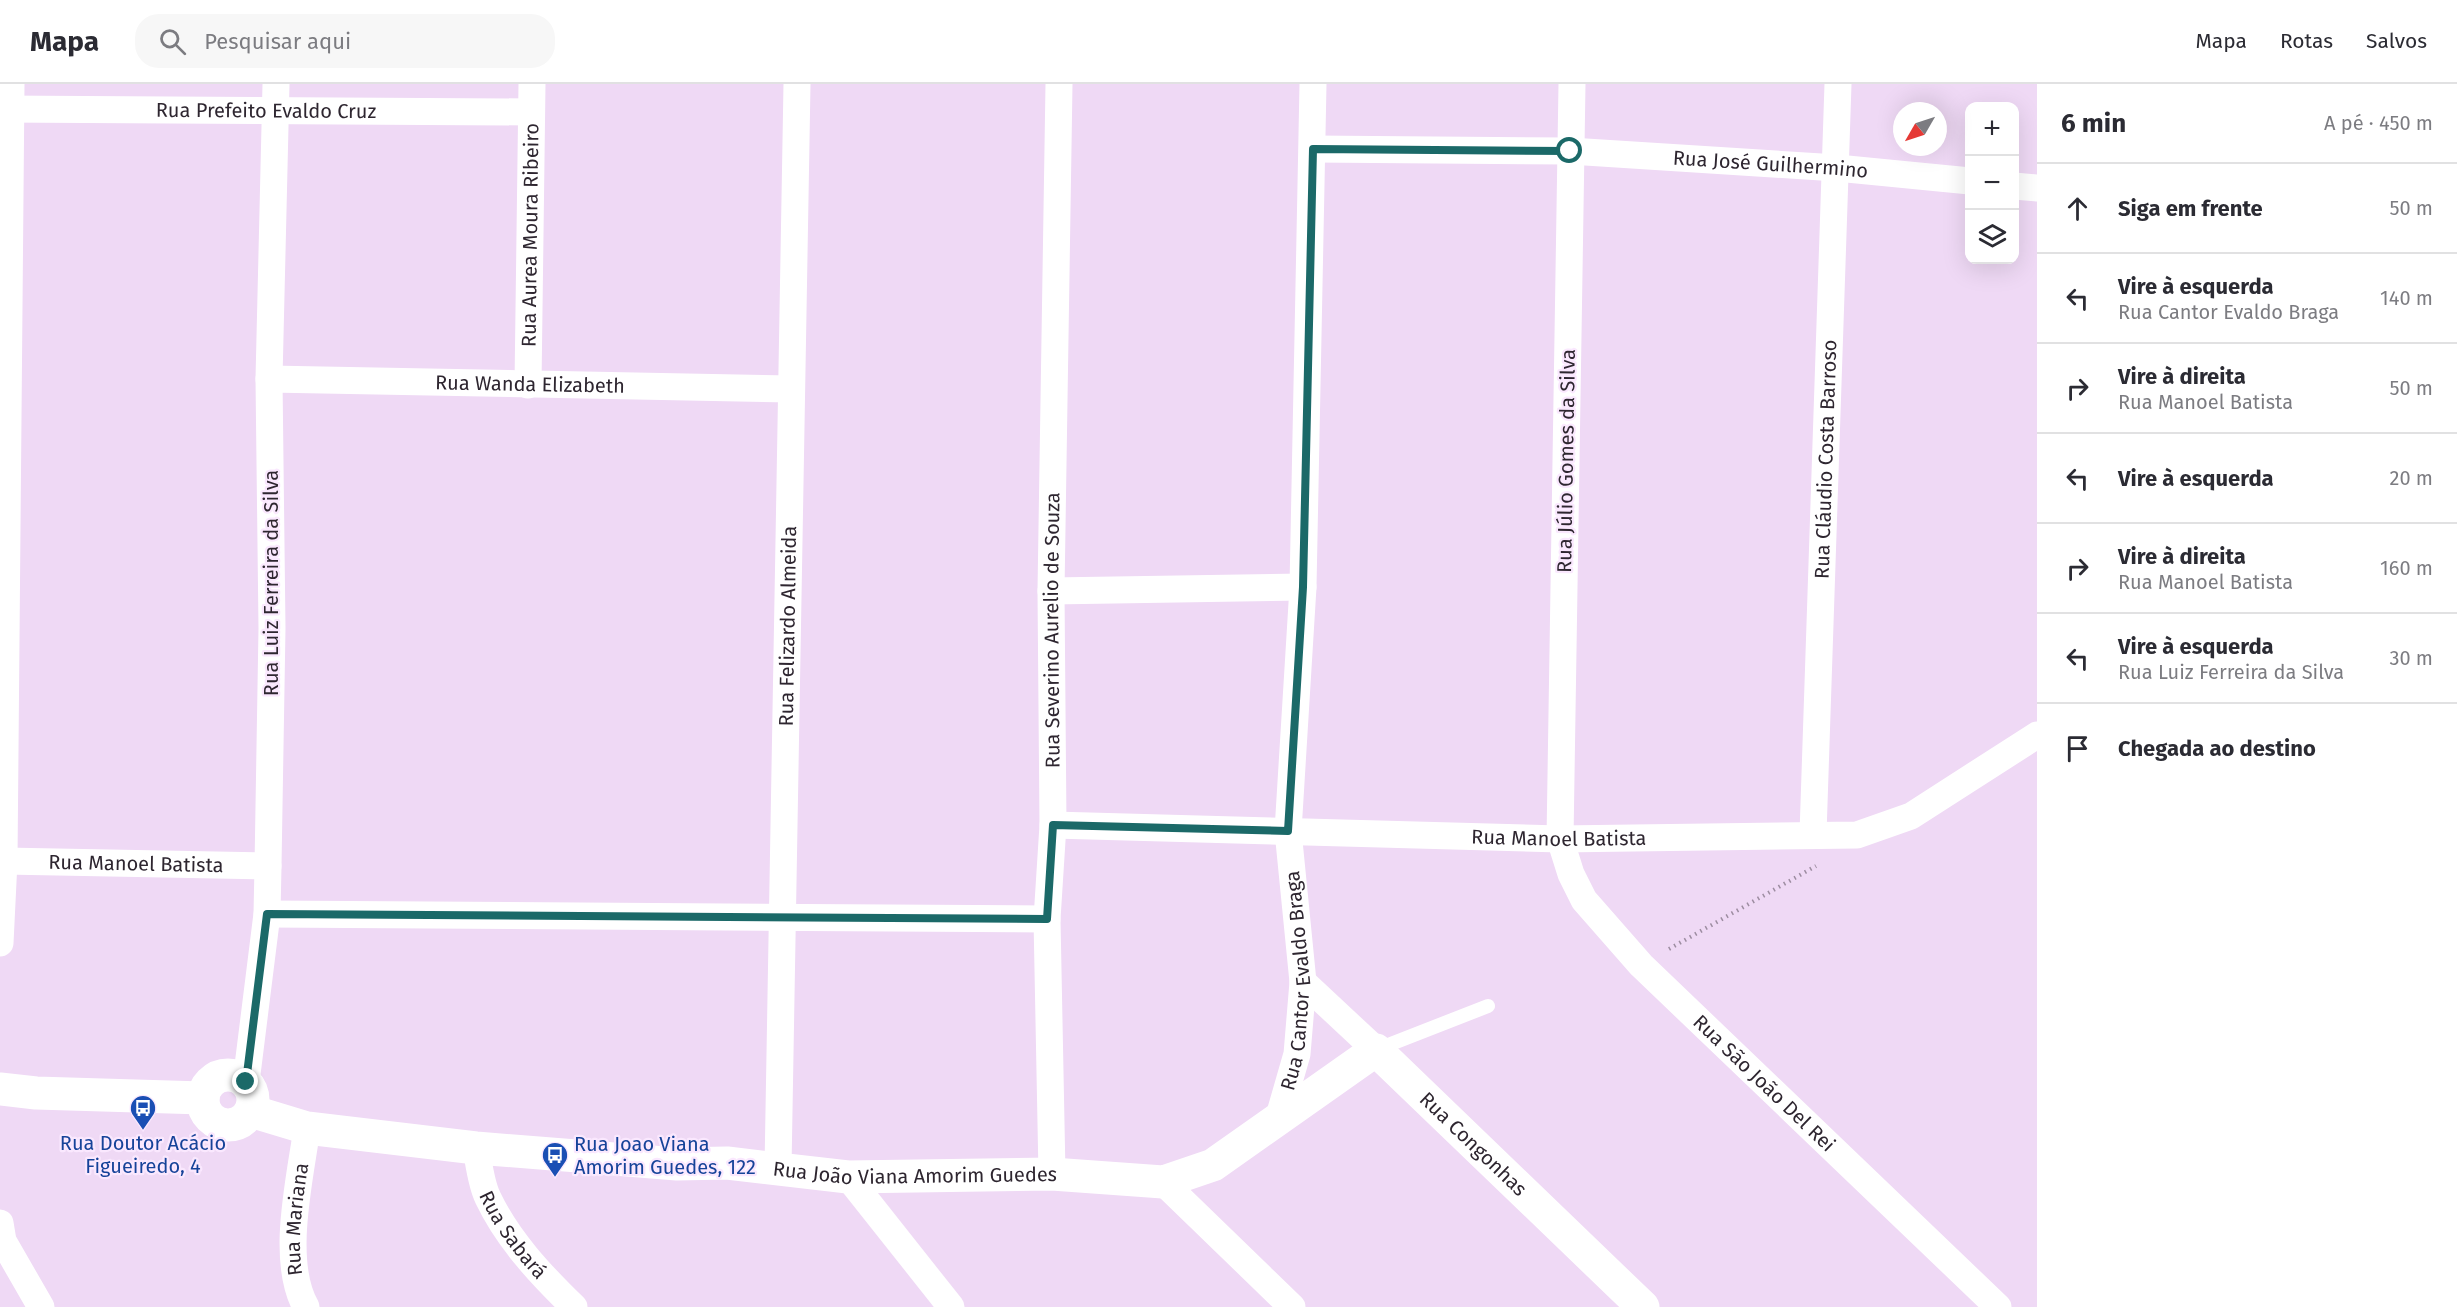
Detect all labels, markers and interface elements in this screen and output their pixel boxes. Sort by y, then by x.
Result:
search box [135,14,555,68]
text: Mapa [30,25,99,58]
icon: search [156,25,189,58]
text: Pesquisar aqui [204,28,351,55]
text: Mapa [2196,28,2247,54]
text: Rotas [2280,28,2333,54]
text: Salvos [2366,28,2427,54]
street label: Rua Prefeito Evaldo Cruz [156,98,377,123]
north arrow [1893,102,1947,156]
map controls [1965,102,2019,264]
button: + [1965,102,2019,156]
text: 6 min [2061,108,2126,139]
text: A pé · 450 m [2324,111,2433,135]
street label: Rua Aurea Moura Ribeiro [517,123,543,347]
route start [1556,137,1582,163]
street label: Rua José Guilhermino [1672,146,1869,183]
button: − [1965,156,2019,210]
icon: ahead [2061,192,2094,225]
text: Siga em frente [2118,195,2263,222]
text: 50 m [2389,196,2433,220]
button: layers [1965,210,2019,264]
text: Vire à esquerda [2118,273,2274,300]
icon: left [2061,282,2094,315]
text: 140 m [2380,286,2433,310]
text: Rua Cantor Evaldo Braga [2118,300,2339,324]
street label: Rua Cláudio Costa Barroso [1810,339,1841,579]
street label: Rua Júlio Gomes da Silva [1552,349,1580,573]
text: Vire à direita [2118,363,2246,390]
street label: Rua Wanda Elizabeth [435,370,625,398]
icon: right [2061,372,2094,405]
text: 50 m [2389,376,2433,400]
text: Rua Manoel Batista [2118,390,2293,414]
icon: left [2061,462,2094,495]
text: Vire à esquerda [2118,465,2274,492]
text: 20 m [2390,466,2433,490]
street label: Rua Luiz Ferreira da Silva [259,470,283,696]
street label: Rua Severino Aurelio de Souza [1039,492,1065,768]
street label: Rua Felizardo Almeida [774,525,801,727]
text: Vire à direita [2118,543,2246,570]
icon: right [2061,552,2094,585]
text: 160 m [2380,556,2433,580]
text: Rua Manoel Batista [2118,570,2293,594]
text: Vire à esquerda [2118,633,2274,660]
icon: left [2061,642,2094,675]
text: 30 m [2389,646,2433,670]
text: Rua Luiz Ferreira da Silva [2118,660,2344,684]
icon: arrive [2061,732,2094,765]
text: Chegada ao destino [2118,735,2316,762]
street label: Rua Manoel Batista [1471,825,1647,851]
street label: Rua Manoel Batista [48,850,224,877]
street label: Rua Cantor Evaldo Braga [1275,870,1315,1093]
street label: Rua São João Del Rei [1688,1010,1840,1157]
route end [232,1068,258,1094]
street label: Rua Congonhas [1415,1087,1532,1201]
bus stop icon: Rua Doutor Acácio Figueiredo, 4 [128,1093,158,1131]
place label: Rua Doutor Acácio Figueiredo, 4 [60,1131,226,1178]
place label: Rua Joao Viana Amorim Guedes, 122 [574,1132,756,1179]
bus stop icon: Rua Joao Viana Amorim Guedes, 122 [540,1140,570,1178]
street label: Rua João Viana Amorim Guedes [772,1156,1058,1189]
street label: Rua Mariana [281,1161,313,1277]
street label: Rua Sabará [474,1187,552,1284]

